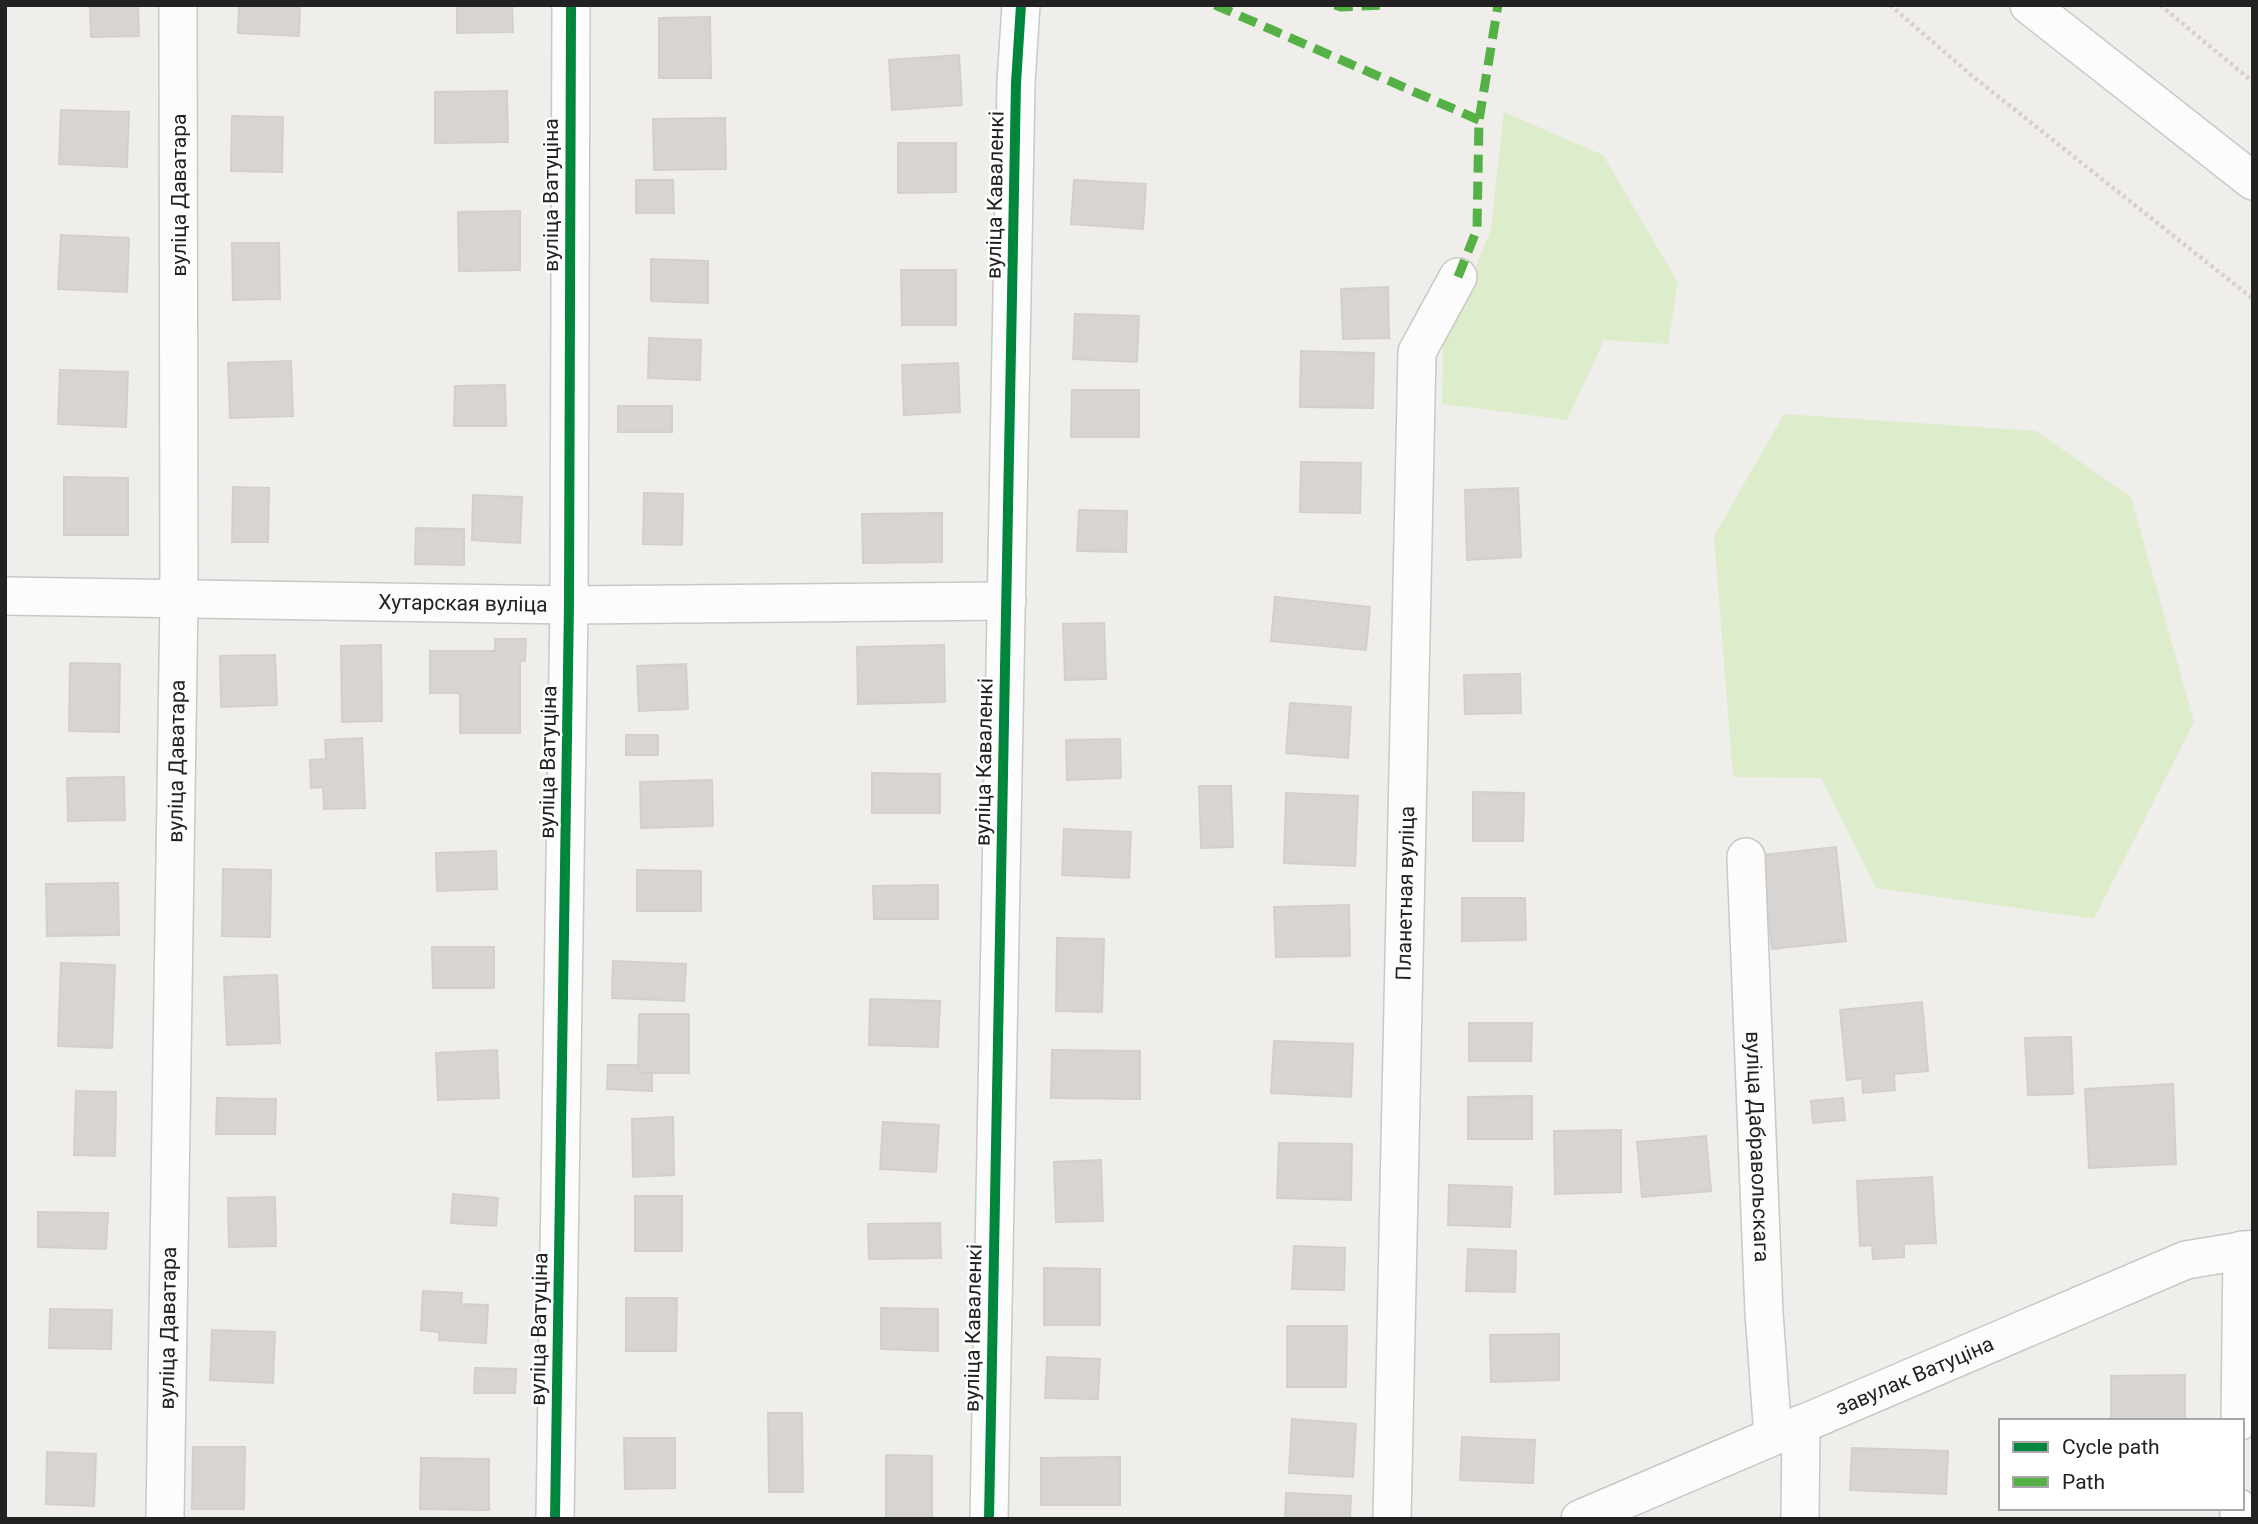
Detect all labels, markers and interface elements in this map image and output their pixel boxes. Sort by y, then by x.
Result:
street label: вуліца Каваленкі [982,111,1008,279]
street label: вуліца Даватара [167,114,191,276]
street label: вуліца Ватуціна [539,118,563,272]
street label: Хутарская вуліца [378,590,548,617]
street label: вуліца Каваленкі [971,678,997,846]
street label: вуліца Даватара [163,679,190,843]
street label: вуліца Ватуціна [535,685,561,839]
street label: Планетная вуліца [1392,806,1419,981]
street label: вуліца Дабравольскага [1741,1031,1774,1263]
street label: вуліца Каваленкі [960,1244,986,1412]
street label: вуліца Даватара [155,1246,181,1410]
street label: вуліца Ватуціна [526,1252,552,1406]
street label: завулак Ватуціна [1832,1332,1997,1420]
legend [1999,1419,2244,1510]
text: Cycle path [2062,1435,2160,1459]
text: Path [2062,1470,2105,1494]

